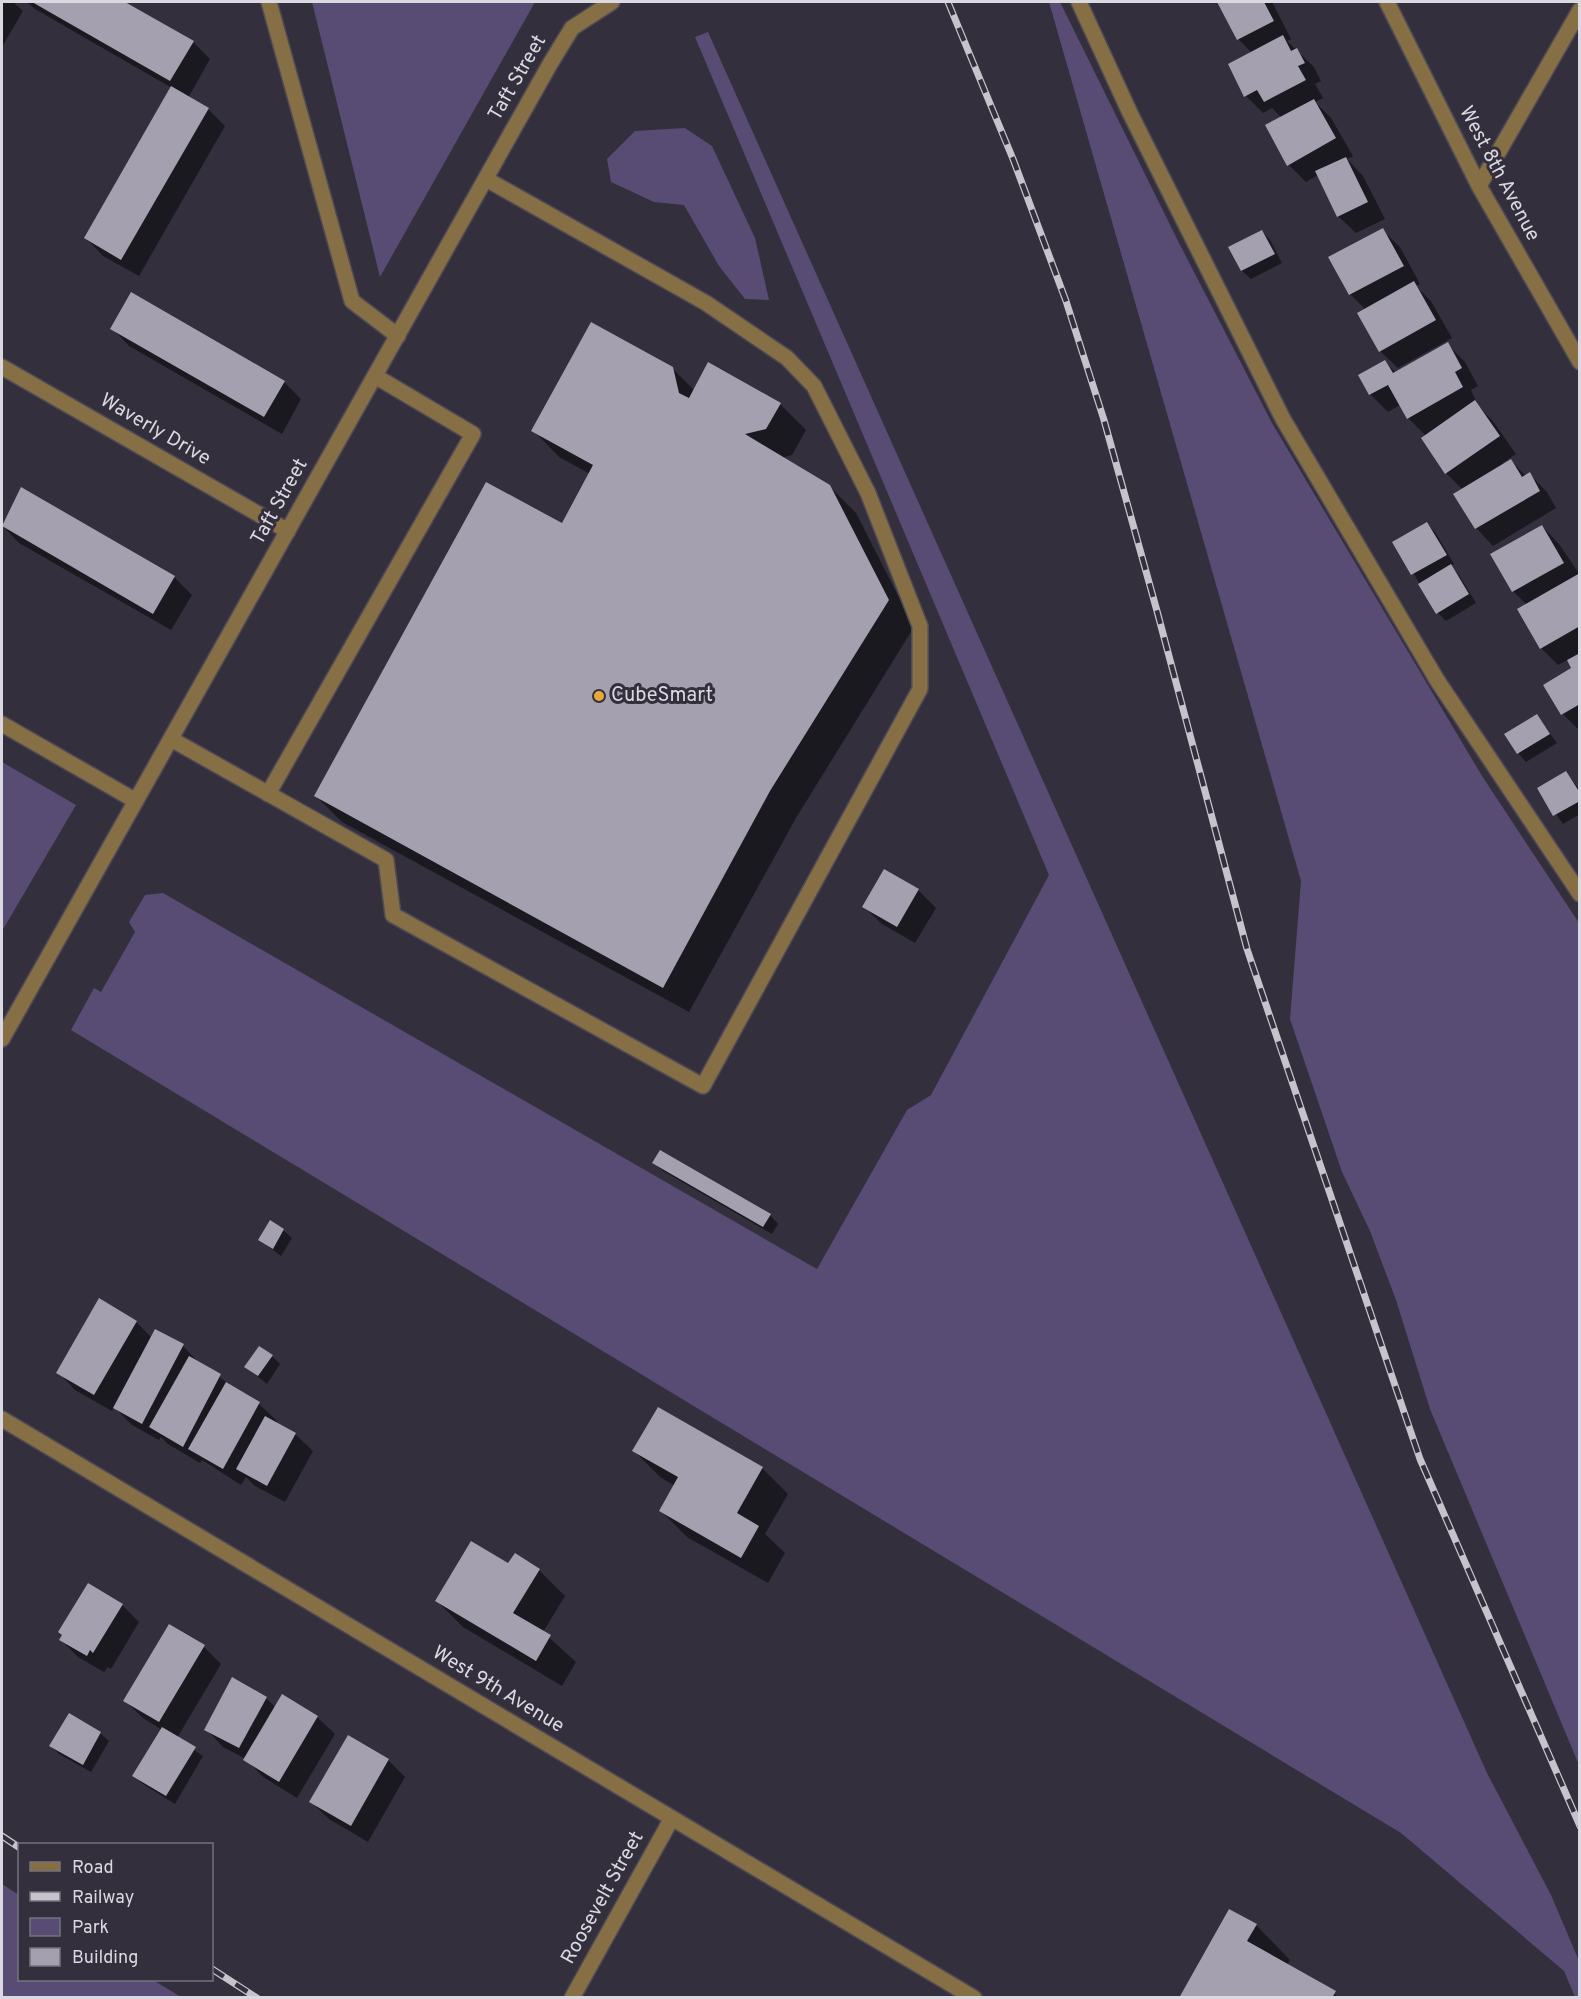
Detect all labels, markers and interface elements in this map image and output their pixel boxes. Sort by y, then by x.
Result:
street label: Taft Street [483,30,553,126]
street label: West 8th Avenue [1452,102,1546,246]
street label: Waverly Drive [95,388,215,472]
street label: Taft Street [246,454,314,550]
place label: CubeSmart [611,683,713,709]
marker: CubeSmart [592,689,606,703]
street label: West 9th Avenue [427,1640,569,1740]
street label: Roosevelt Street [556,1827,650,1969]
legend [18,1843,213,1981]
text: Road [72,1857,114,1880]
text: Railway [72,1887,134,1910]
text: Park [72,1917,109,1940]
text: Building [72,1947,138,1970]

